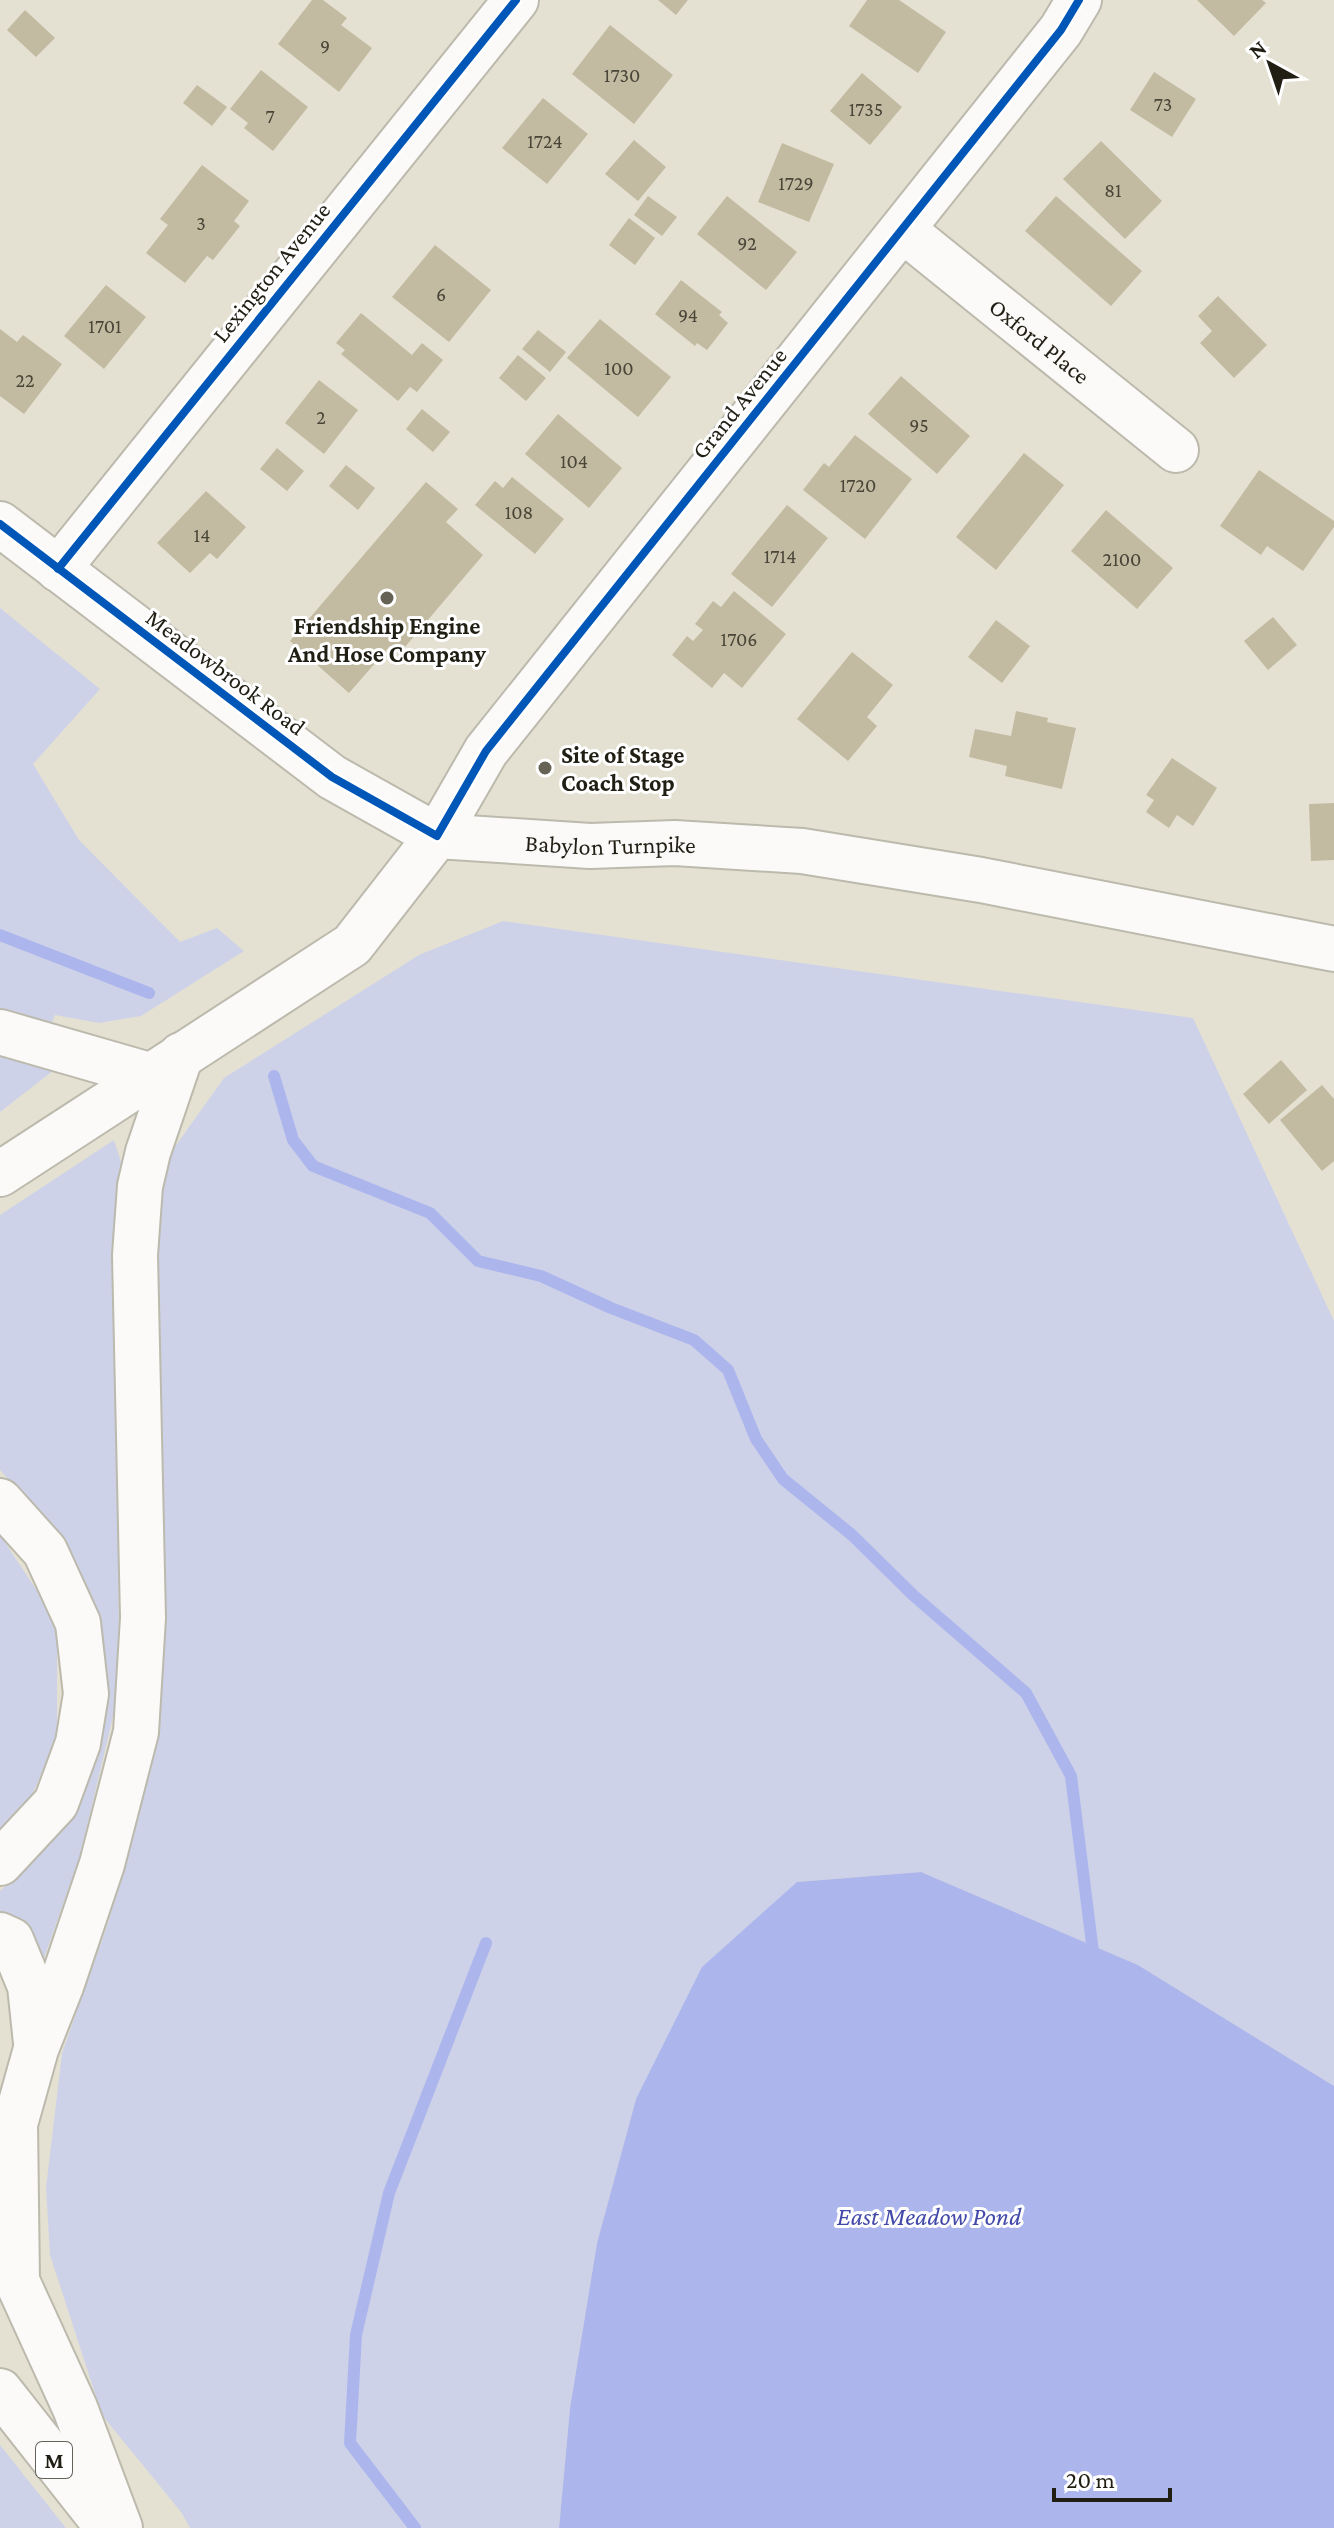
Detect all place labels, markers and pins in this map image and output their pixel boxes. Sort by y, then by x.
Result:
marker: Friendship Engine And Hose Company [378,589,396,607]
place label: Friendship Engine And Hose Company [287,612,486,667]
place label: Site of Stage Coach Stop [561,741,684,796]
marker: Site of Stage Coach Stop [536,759,554,777]

